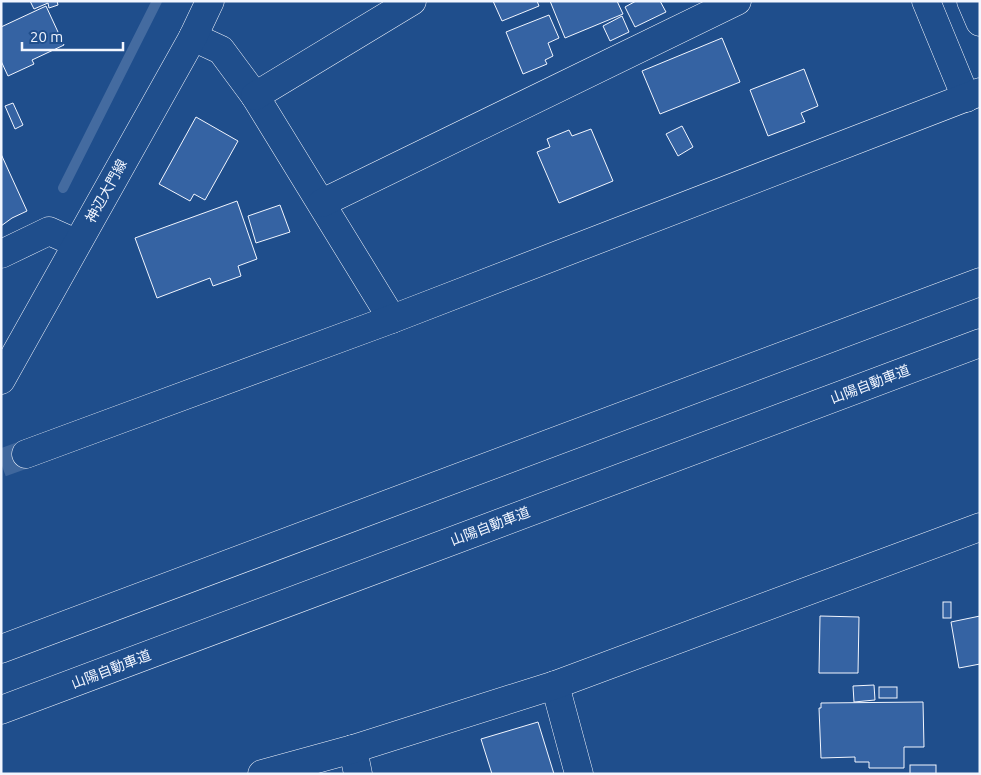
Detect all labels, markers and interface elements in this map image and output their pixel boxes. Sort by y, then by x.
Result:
scale bar [22,20,124,52]
text: 20 m [30,28,63,45]
street label: 神辺大門線 [82,157,130,225]
street label: 山陽自動車道 [828,361,912,407]
street label: 山陽自動車道 [448,503,532,549]
street label: 山陽自動車道 [69,646,153,692]

